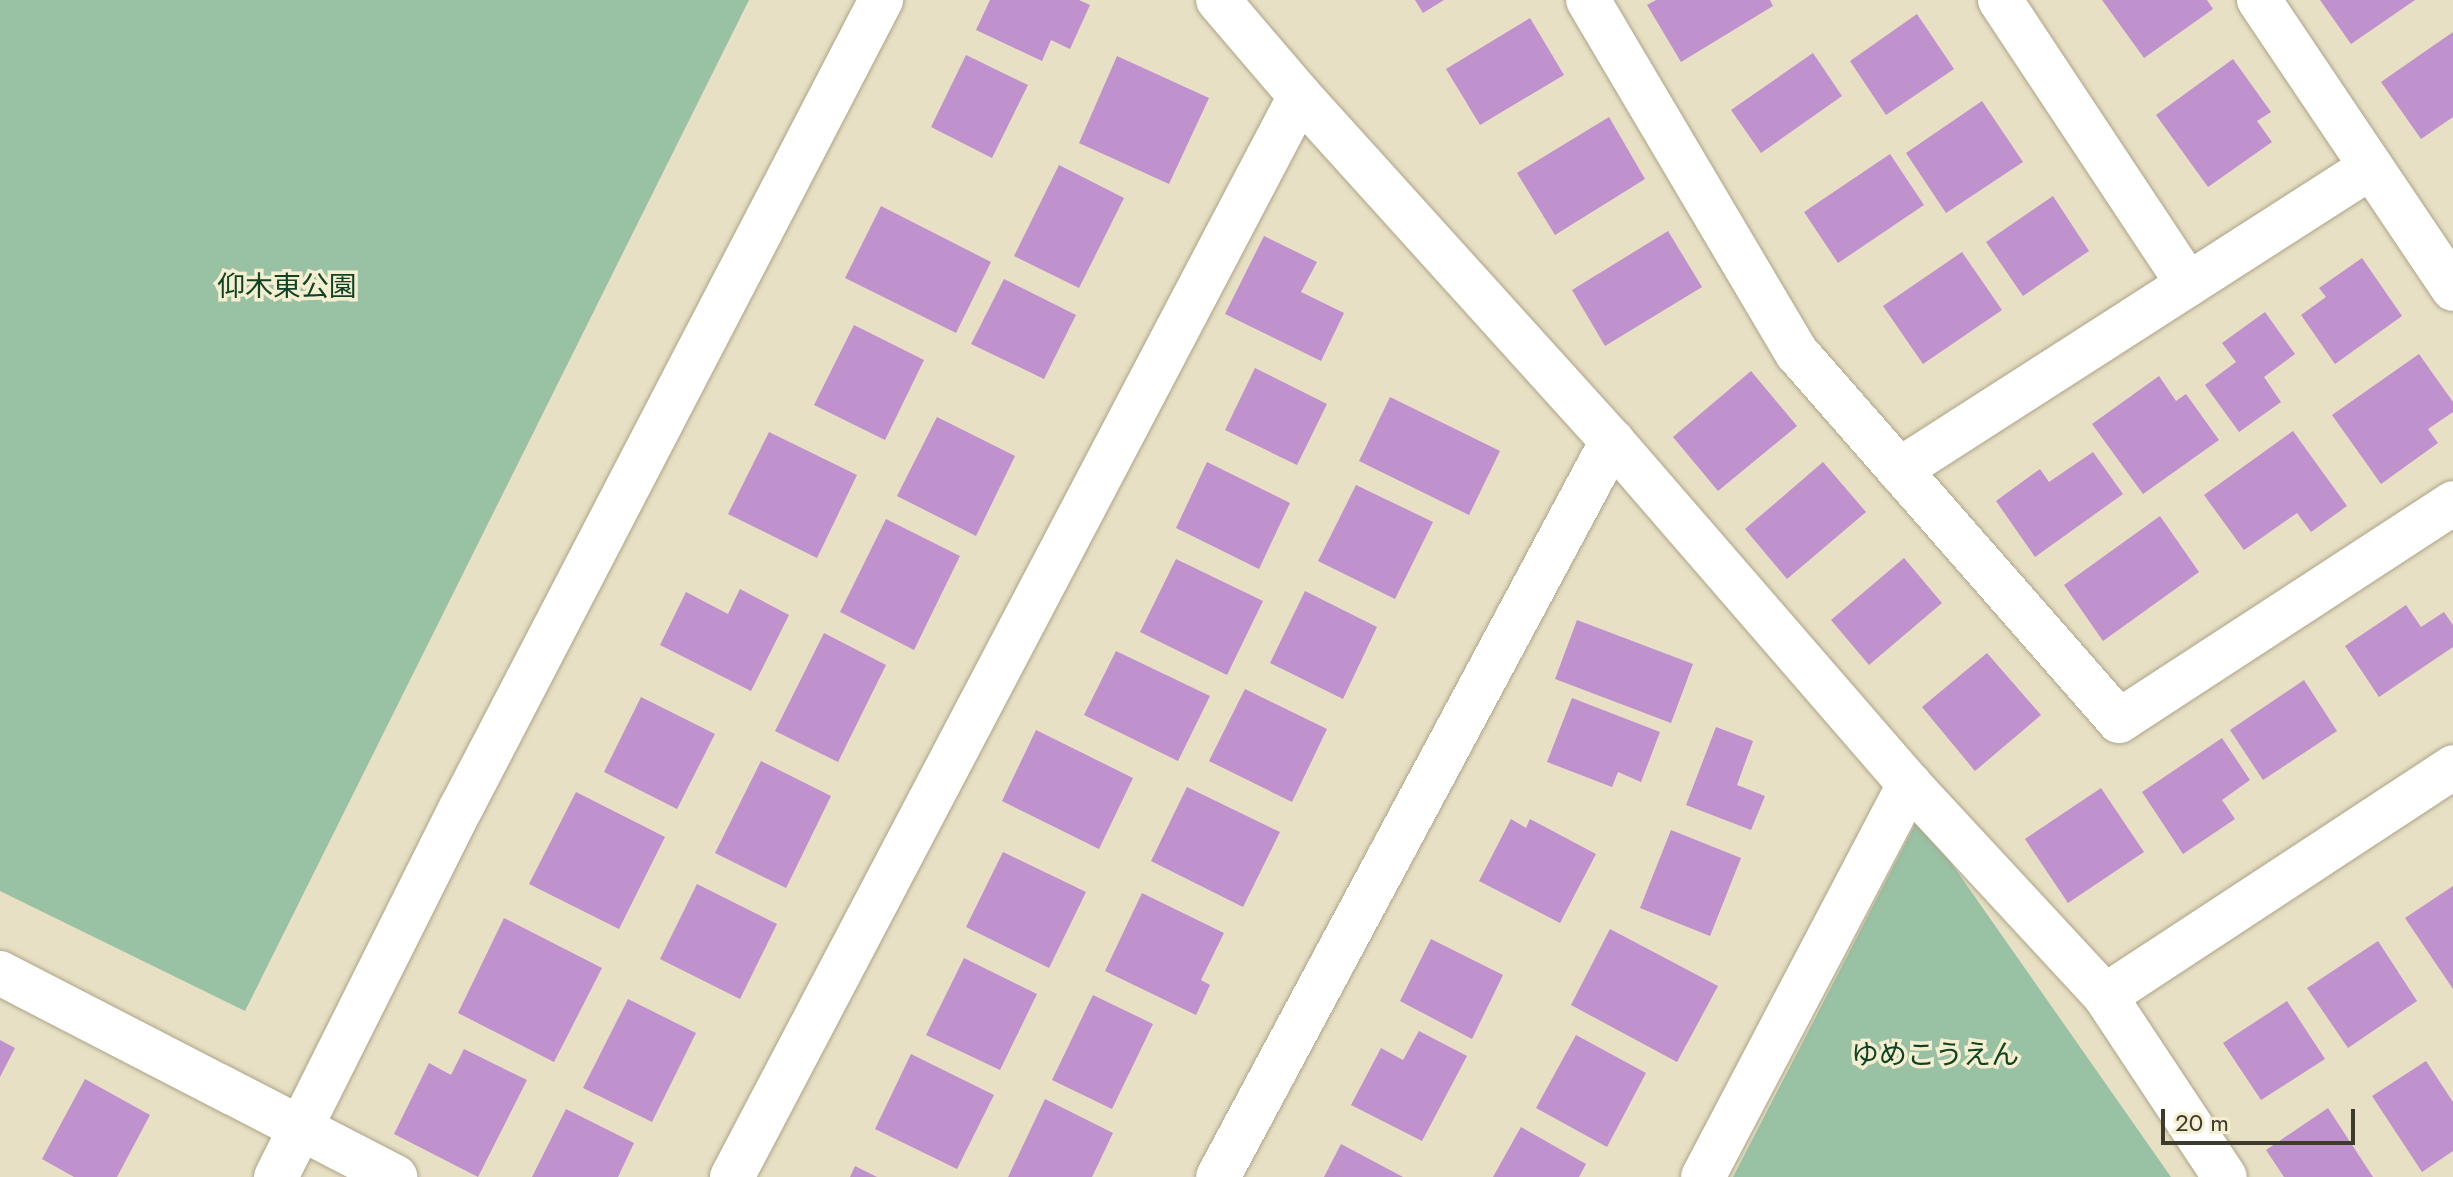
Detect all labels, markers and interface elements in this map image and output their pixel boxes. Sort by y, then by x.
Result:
park label: 仰木東公園 [217,270,357,304]
park label: ゆめこうえん [1851,1038,2019,1072]
scale bar [2165,1093,2359,1143]
text: 20 m [2175,1105,2229,1140]

